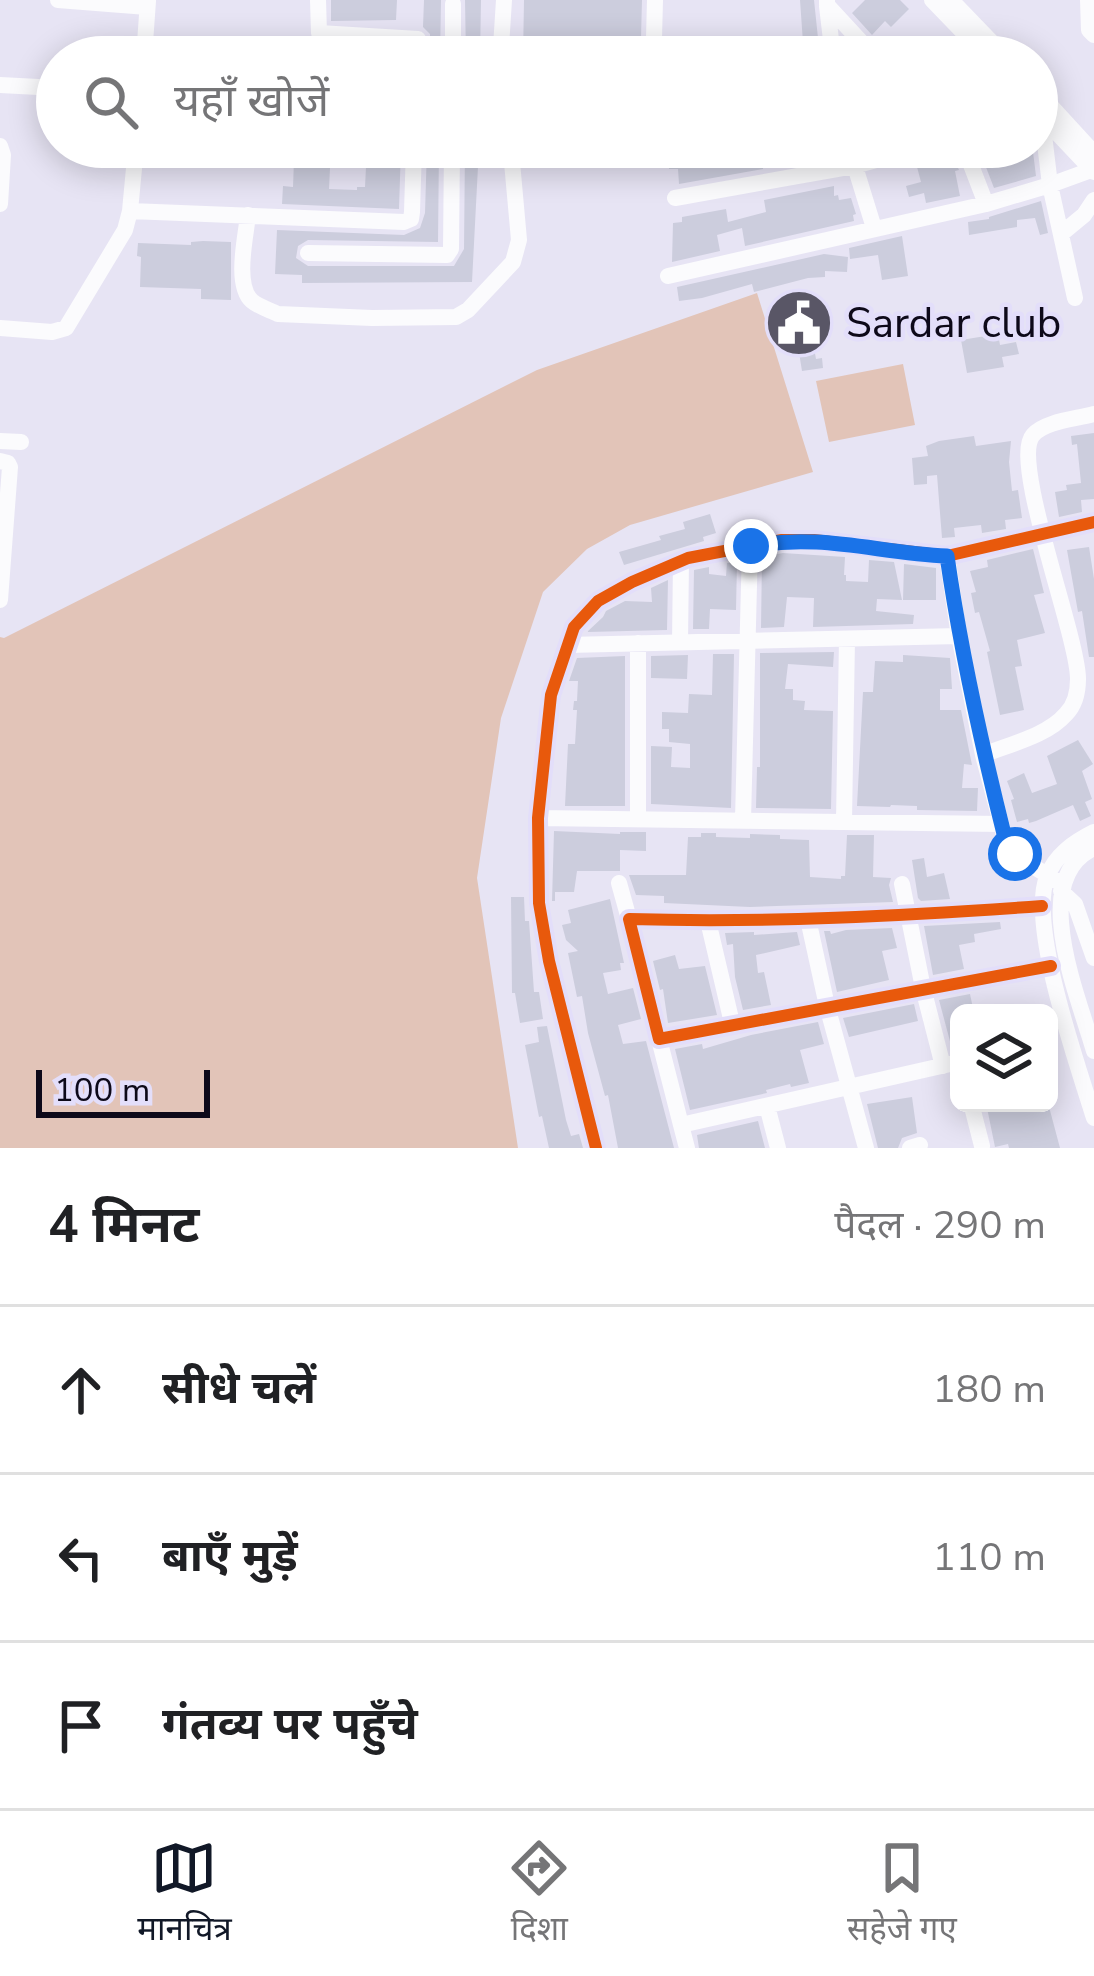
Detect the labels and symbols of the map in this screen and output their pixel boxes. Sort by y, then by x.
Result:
public building icon: Sardar club [764,288,834,358]
place label: Sardar club [846,295,1061,352]
route end [724,519,778,573]
route start [988,827,1042,881]
scale bar [36,1064,210,1117]

